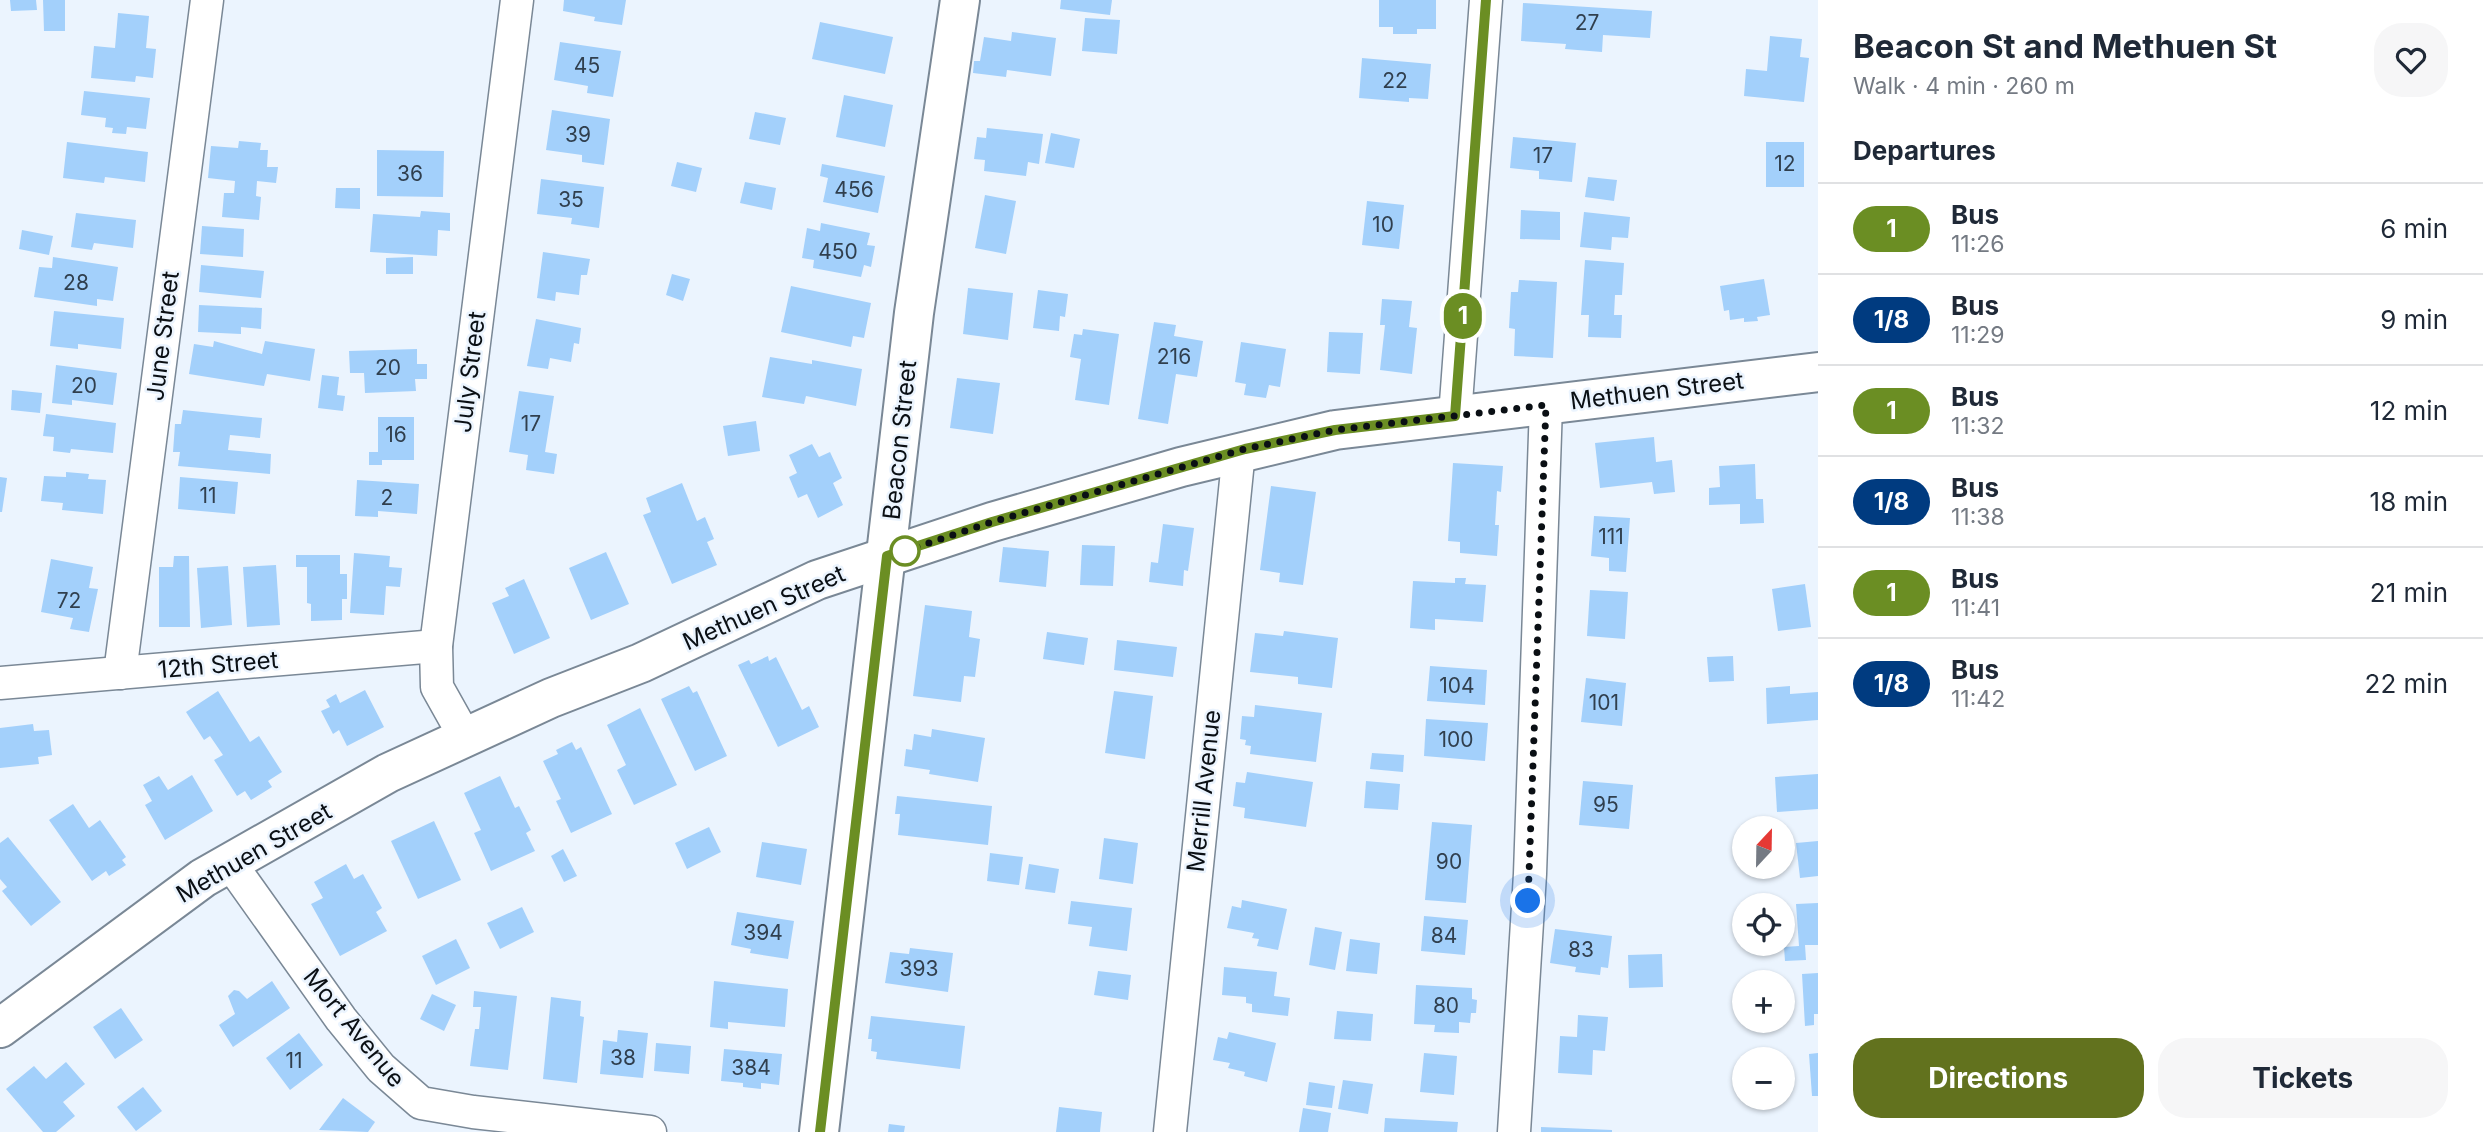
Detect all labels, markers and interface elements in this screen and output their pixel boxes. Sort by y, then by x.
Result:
house number: 27 [1575,10,1599,35]
button: heart [2374,23,2448,97]
text: Beacon St and Methuen St [1853,26,2277,66]
house number: 45 [574,53,600,78]
house number: 22 [1382,68,1408,93]
text: Walk · 4 min · 260 m [1853,72,2075,100]
house number: 39 [565,122,591,147]
text: Departures [1853,135,1996,166]
house number: 17 [1533,143,1553,168]
house number: 12 [1774,151,1796,176]
house number: 36 [397,161,423,186]
house number: 456 [834,177,874,202]
house number: 35 [558,187,584,212]
text: Bus [1951,199,1999,230]
house number: 10 [1372,212,1394,237]
text: 6 min [2380,213,2448,244]
text: 1 [1886,214,1897,243]
text: 11:26 [1951,230,2005,258]
house number: 450 [818,239,858,264]
street label: June Street [140,269,185,402]
house number: 28 [63,270,89,295]
text: Bus [1951,290,1999,321]
line badge: 1 [1440,293,1486,339]
text: 1 [1458,301,1468,330]
text: 9 min [2380,304,2448,335]
text: 1/8 [1874,305,1909,334]
street label: July Street [448,310,491,434]
text: 11:29 [1951,321,2005,349]
house number: 216 [1157,344,1191,369]
house number: 20 [375,355,401,380]
street label: Beacon Street [877,359,922,521]
street label: Methuen Street [1569,365,1745,416]
house number: 20 [71,373,97,398]
text: Bus [1951,381,1999,412]
text: 12 min [2370,395,2448,426]
text: 1 [1886,396,1897,425]
house number: 17 [521,411,541,436]
text: 11:32 [1951,412,2005,440]
house number: 16 [385,422,407,447]
text: Bus [1951,472,1999,503]
house number: 11 [199,483,217,508]
house number: 2 [381,485,393,510]
text: 18 min [2370,486,2448,517]
text: 1/8 [1874,487,1909,516]
text: 11:38 [1951,503,2005,531]
house number: 111 [1598,524,1624,549]
unlabelled marker [890,536,920,566]
street label: Methuen Street [678,559,850,656]
text: Bus [1951,563,1999,594]
text: 21 min [2370,577,2448,608]
text: 1 [1886,578,1897,607]
house number: 72 [57,588,81,613]
text: 11:41 [1951,594,2000,622]
street label: 12th Street [156,645,280,684]
text: Bus [1951,654,1999,685]
text: 22 min [2365,668,2448,699]
text: 1/8 [1874,669,1909,698]
house number: 104 [1439,673,1475,698]
text: 11:42 [1951,685,2005,713]
house number: 101 [1589,690,1619,715]
street label: Merrill Avenue [1181,708,1226,874]
house number: 100 [1438,727,1474,752]
house number: 95 [1593,792,1619,817]
street label: Methuen Street [171,796,337,909]
north arrow [1732,816,1796,878]
map controls [1732,816,1795,1110]
house number: 90 [1436,849,1462,874]
your location [1510,883,1545,918]
button: locate [1732,893,1795,956]
house number: 394 [743,920,783,945]
house number: 84 [1431,923,1457,948]
house number: 83 [1568,937,1594,962]
house number: 393 [900,956,938,981]
street label: Mort Avenue [298,962,411,1093]
button: + [1732,970,1795,1033]
house number: 80 [1433,993,1459,1018]
button: Directions [1853,1038,2144,1118]
button: Tickets [2158,1038,2448,1118]
house number: 38 [610,1045,636,1070]
button: − [1732,1047,1795,1110]
house number: 11 [285,1048,303,1073]
house number: 384 [731,1055,771,1080]

